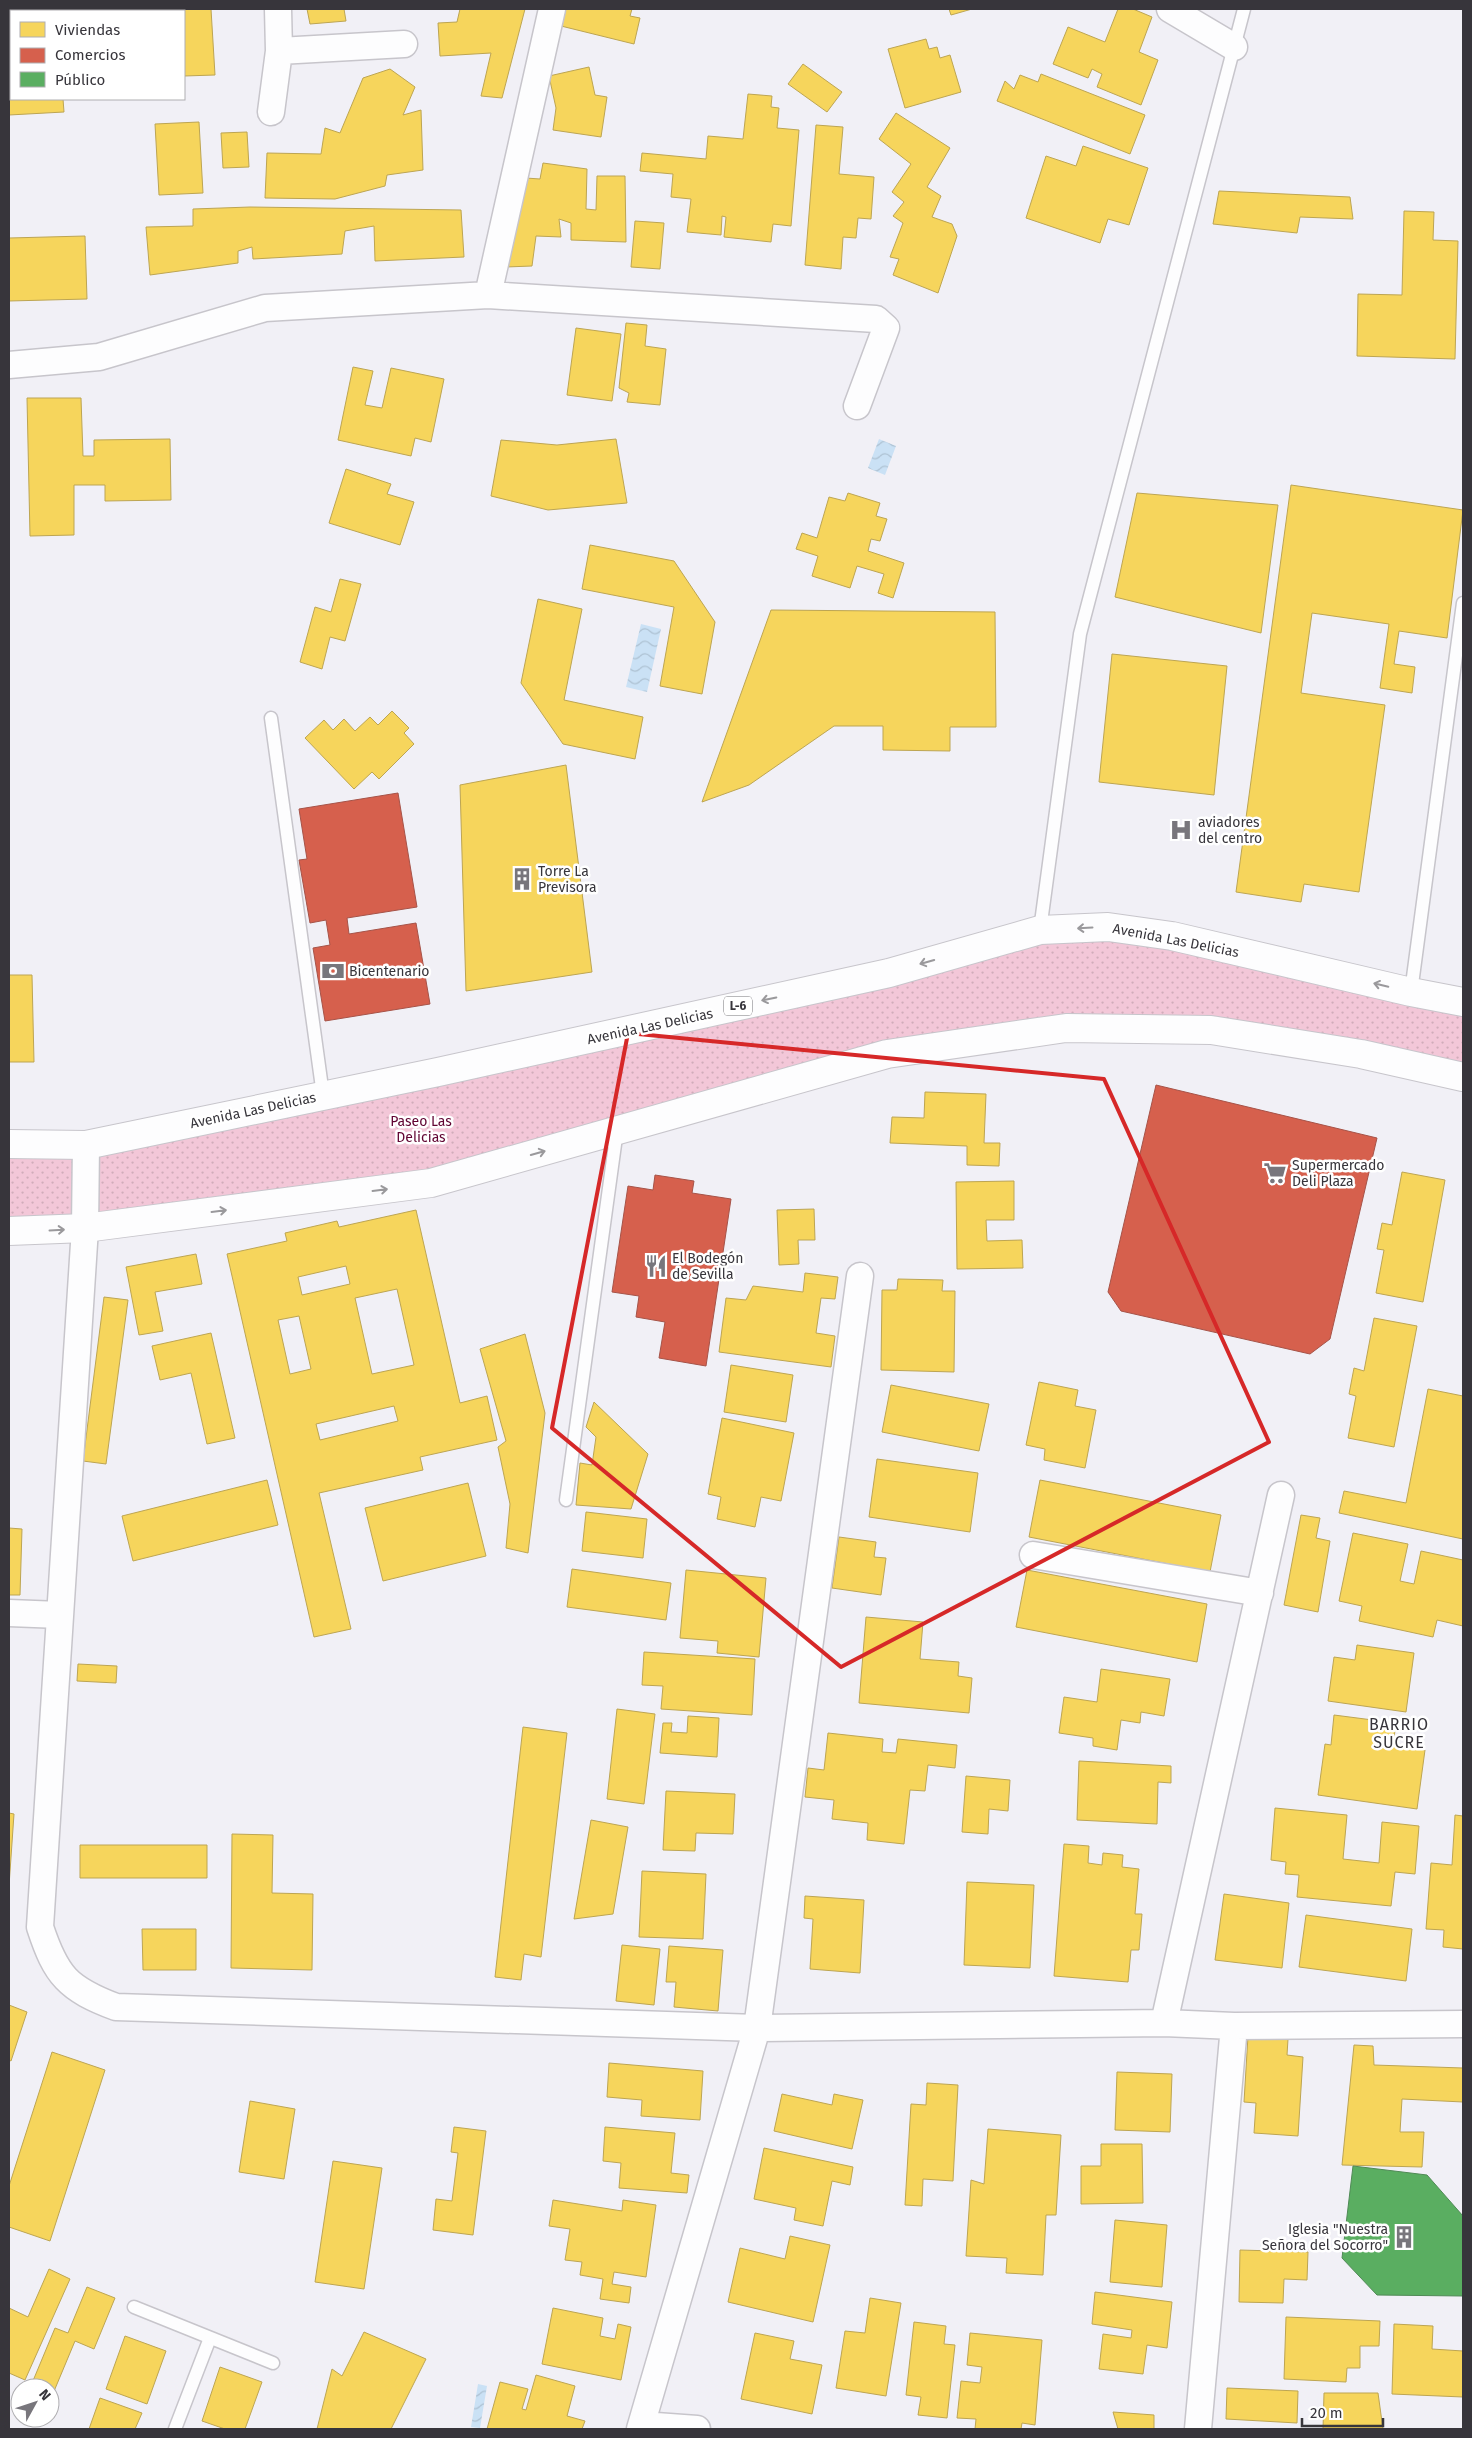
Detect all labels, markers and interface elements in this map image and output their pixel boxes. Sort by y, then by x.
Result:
legend [10,10,185,100]
text: Viviendas [55,21,120,39]
text: Comercios [55,46,125,64]
text: Público [55,71,105,89]
place label: aviadores del centro [1198,814,1262,847]
hospital icon: aviadores del centro [1168,817,1194,843]
place label: Torre La Previsora [538,863,597,896]
building icon: Torre La Previsora [509,866,535,892]
street label: Avenida Las Delicias [1111,920,1241,961]
one-way arrow [1077,923,1093,932]
bank icon: Bicentenario [320,958,346,984]
one-way arrow [920,958,936,968]
place label: Bicentenario [349,963,430,980]
one-way arrow [1374,980,1390,989]
one-way arrow [761,995,777,1005]
road number: L-6 [724,996,752,1016]
street label: Avenida Las Delicias [586,1005,715,1048]
street label: Avenida Las Delicias [189,1089,318,1132]
park label: Paseo Las Delicias [390,1113,452,1146]
one-way arrow [529,1147,545,1157]
place label: Supermercado Deli Plaza [1292,1157,1384,1190]
supermarket icon: Supermercado Deli Plaza [1262,1160,1288,1186]
one-way arrow [372,1184,388,1194]
one-way arrow [210,1206,226,1216]
one-way arrow [49,1225,65,1234]
place label: El Bodegón de Sevilla [672,1250,743,1283]
restaurant icon: El Bodegón de Sevilla [643,1253,669,1279]
district label: BARRIO SUCRE [1369,1715,1429,1752]
place label: Iglesia "Nuestra Señora del Socorro" [1262,2221,1388,2254]
building icon: Iglesia "Nuestra Señora del Socorro" [1391,2224,1417,2250]
north arrow [10,2378,60,2428]
text: N [35,2386,54,2404]
scale bar [1302,2396,1383,2428]
text: 20 m [1310,2404,1343,2422]

